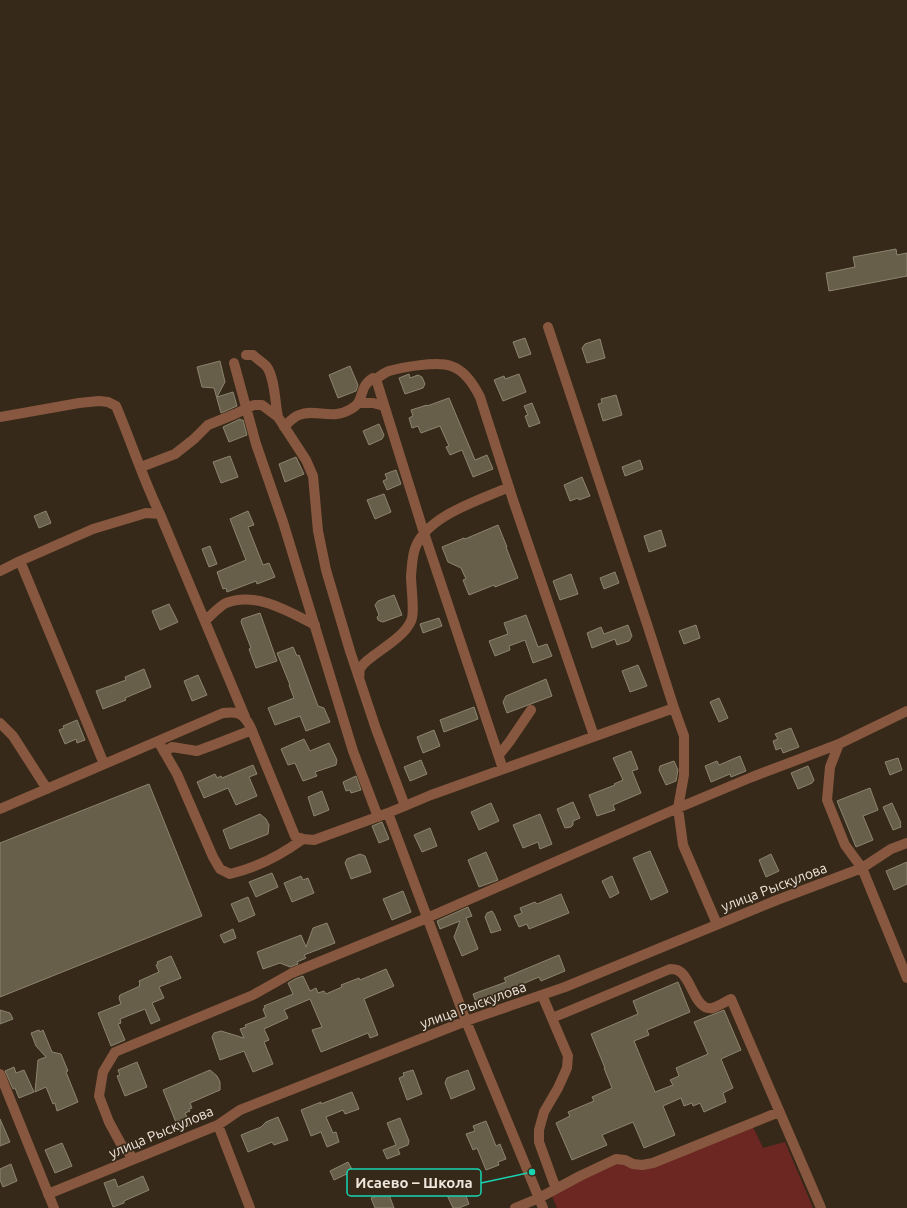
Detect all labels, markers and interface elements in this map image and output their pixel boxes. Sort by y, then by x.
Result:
street label: улица Рыскулова [719,859,829,915]
street label: улица Рыскулова [418,978,528,1032]
street label: улица Рыскулова [106,1103,216,1161]
callout: Исаево – Школа [347,1169,481,1196]
text: Исаево – Школа [355,1174,473,1191]

